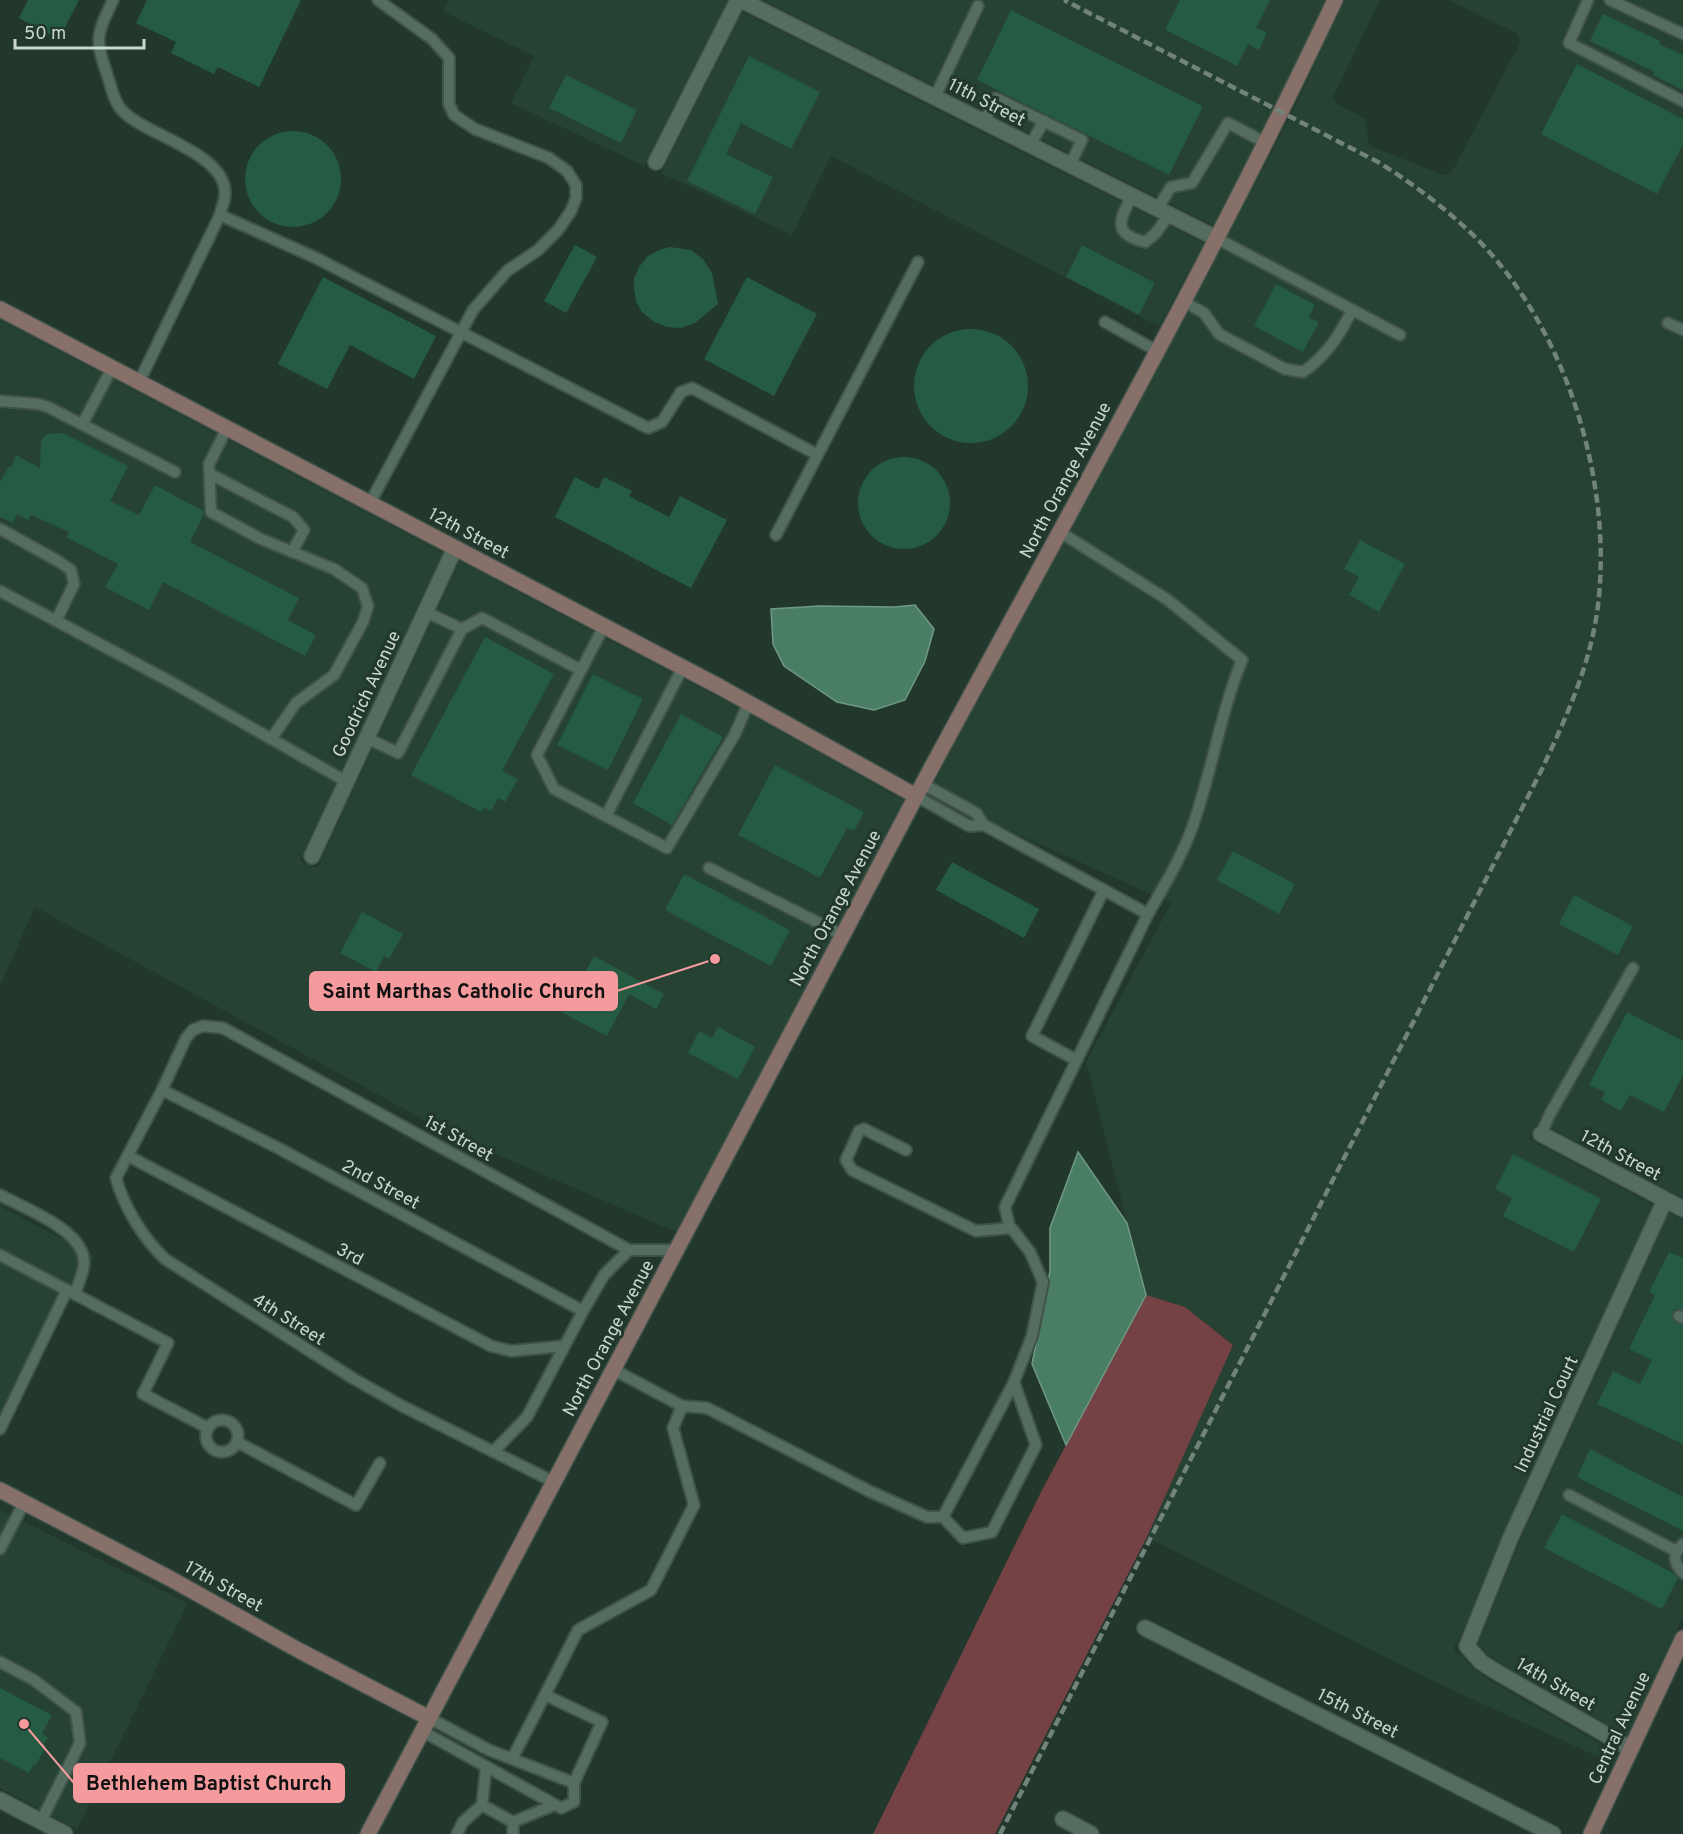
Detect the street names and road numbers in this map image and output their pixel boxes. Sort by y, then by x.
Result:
street label: 11th Street [944,74,1029,133]
street label: North Orange Avenue [1015,398,1117,563]
street label: 12th Street [424,503,513,565]
street label: Goodrich Avenue [328,627,407,762]
street label: North Orange Avenue [785,826,887,991]
street label: 1st Street [420,1111,497,1168]
street label: 12th Street [1576,1125,1665,1187]
street label: 2nd Street [337,1155,423,1216]
street label: 3rd [332,1239,367,1272]
street label: North Orange Avenue [558,1256,660,1421]
street label: 4th Street [248,1289,329,1352]
street label: Industrial Court [1510,1353,1584,1477]
street label: 17th Street [180,1556,266,1618]
street label: 14th Street [1511,1653,1599,1717]
street label: Central Avenue [1584,1668,1657,1789]
street label: 15th Street [1313,1684,1402,1745]

